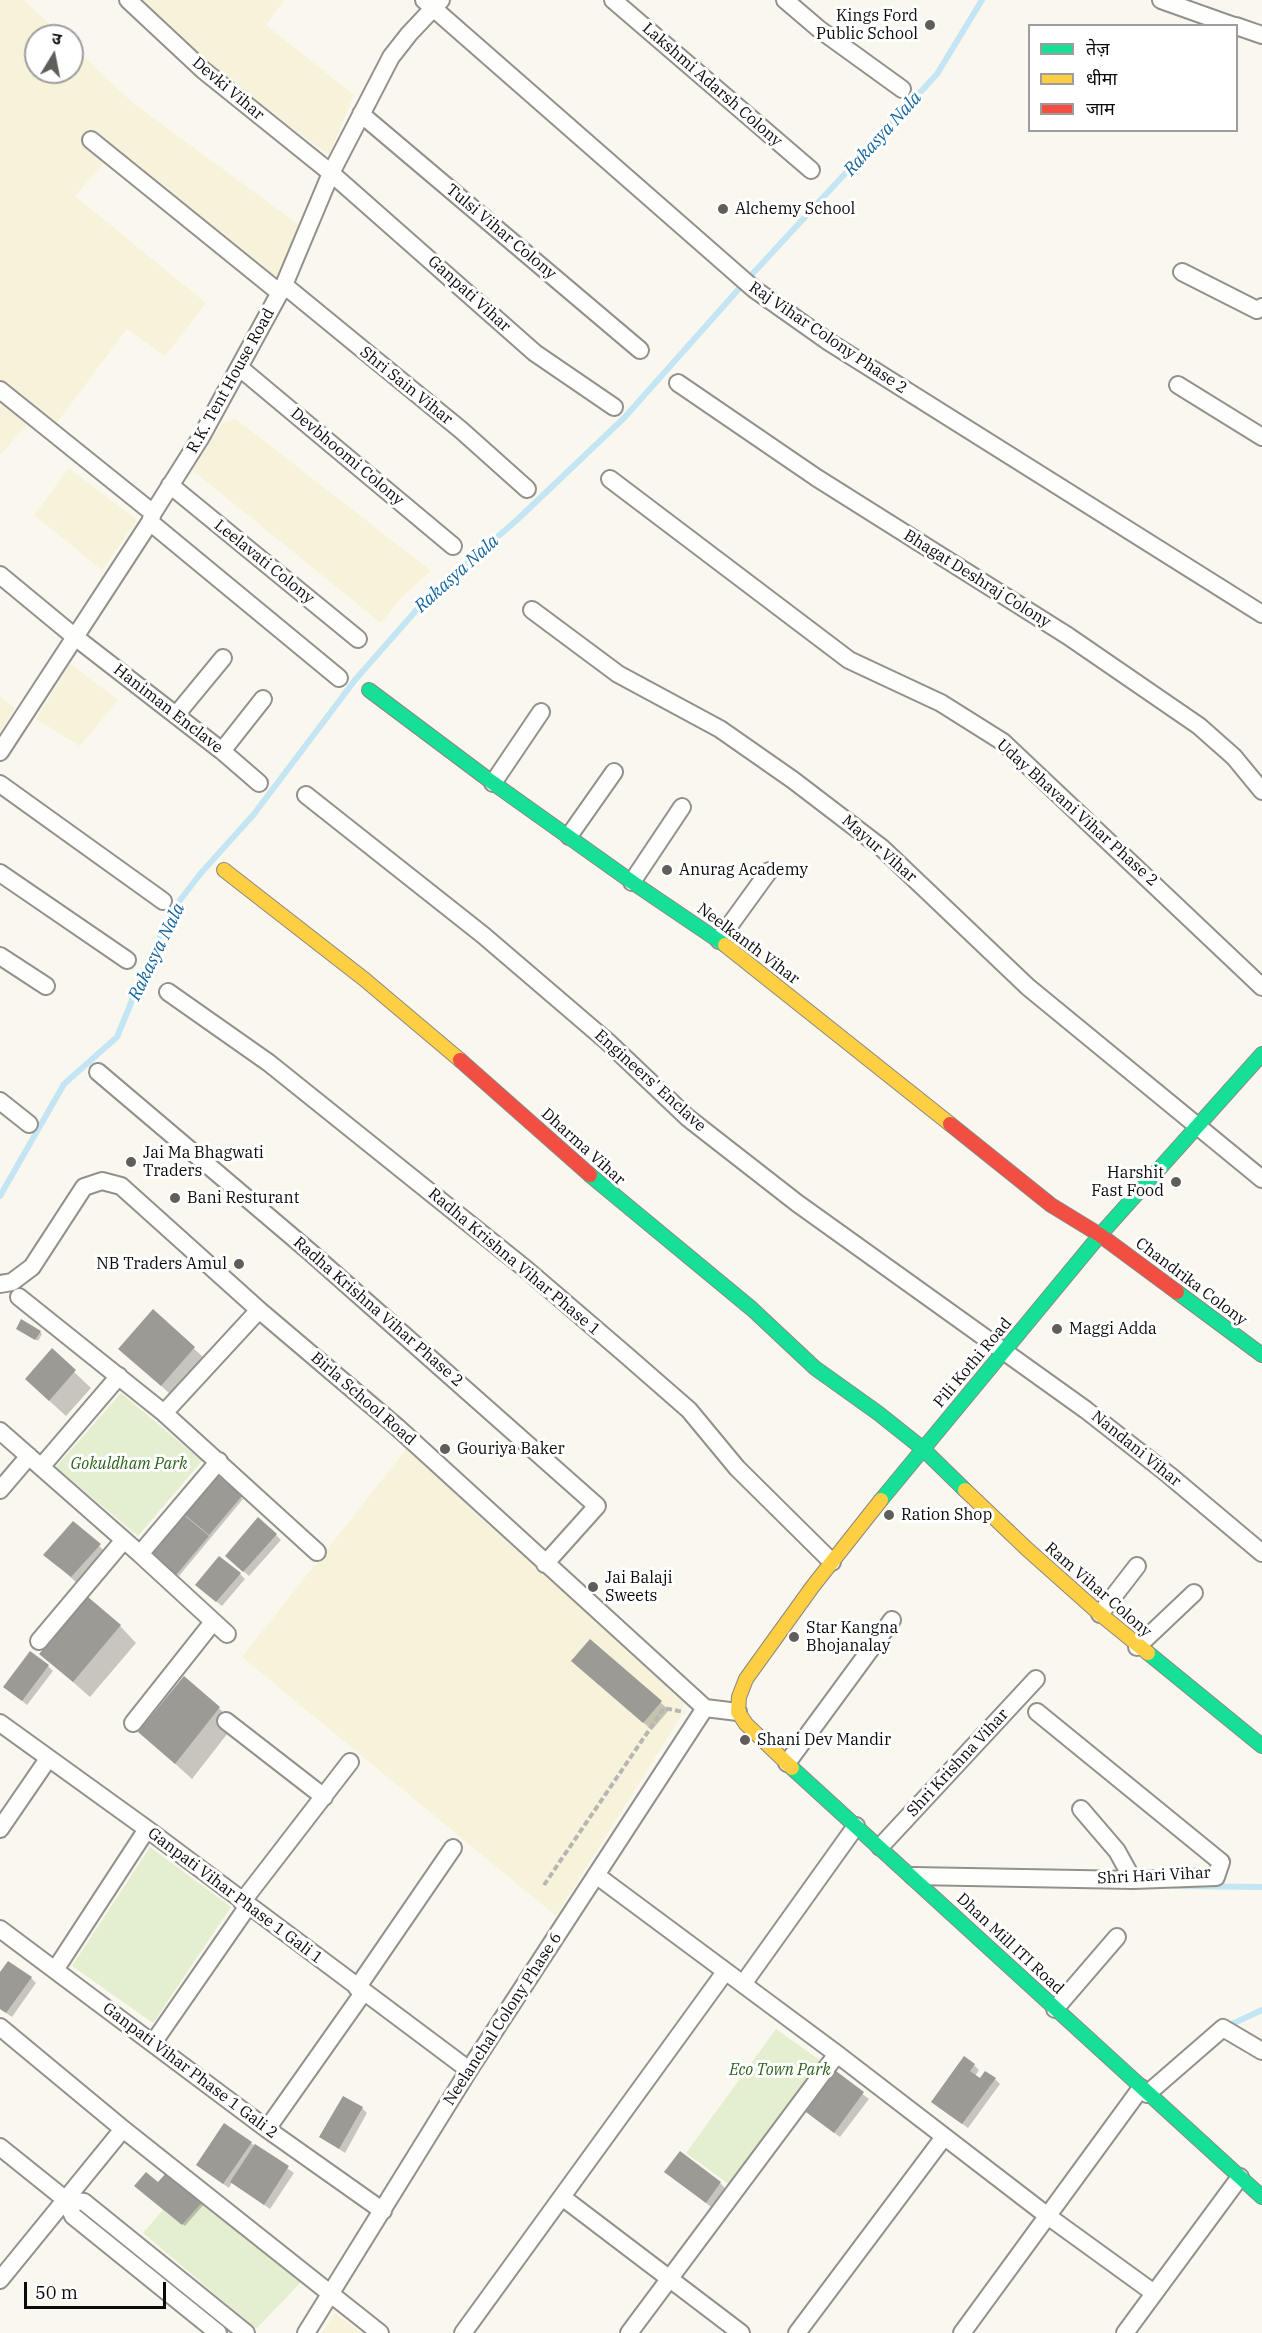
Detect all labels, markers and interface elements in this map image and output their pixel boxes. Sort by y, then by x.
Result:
place label: Kings Ford Public School [816,6,918,44]
marker: Kings Ford Public School [923,18,937,32]
street label: Lakshmi Adarsh Colony [638,19,786,151]
north arrow [24,24,84,84]
legend [1028,24,1238,132]
text: उ [50,28,63,49]
text: तेज़ [1086,37,1110,60]
street label: Devki Vihar [188,53,268,125]
text: धीमा [1086,67,1117,90]
water label: Rakasya Nala [840,87,926,181]
text: जाम [1086,97,1115,120]
street label: Tulsi Vihar Colony [442,180,560,284]
place label: Alchemy School [735,199,855,219]
marker: Alchemy School [716,202,730,216]
street label: Ganpati Vihar [424,252,514,336]
street label: Raj Vihar Colony Phase 2 [745,278,911,398]
street label: R.K. Tent House Road [183,305,279,457]
street label: Shri Sain Vihar [356,343,456,429]
street label: Devbhoomi Colony [287,404,407,510]
street label: Leelavati Colony [210,516,318,608]
street label: Bhagat Deshraj Colony [900,526,1054,632]
water label: Rakasya Nala [410,531,504,617]
street label: Haniman Enclave [109,660,227,758]
street label: Uday Bhavani Vihar Phase 2 [992,735,1162,891]
street label: Mayur Vihar [838,811,920,887]
place label: Anurag Academy [679,860,808,880]
marker: Anurag Academy [660,863,674,877]
street label: Neelkanth Vihar [693,899,803,989]
water label: Rakasya Nala [124,900,190,1004]
street label: Engineers' Enclave [590,1026,710,1136]
street label: Dharma Vihar [537,1104,629,1190]
place label: Jai Ma Bhagwati Traders [143,1143,264,1181]
marker: Jai Ma Bhagwati Traders [124,1155,138,1169]
place label: Harshit Fast Food [1091,1163,1164,1201]
marker: Harshit Fast Food [1169,1175,1183,1189]
street label: Radha Krishna Vihar Phase 1 [424,1184,604,1340]
place label: Bani Resturant [187,1188,299,1208]
marker: Bani Resturant [168,1191,182,1205]
street label: Radha Krishna Vihar Phase 2 [289,1233,467,1391]
street label: Chandrika Colony [1131,1234,1251,1330]
place label: NB Traders Amul [96,1254,227,1274]
marker: NB Traders Amul [232,1257,246,1271]
street label: Pili Kothi Road [930,1314,1016,1412]
place label: Maggi Adda [1069,1319,1157,1339]
marker: Maggi Adda [1050,1322,1064,1336]
street label: Birla School Road [307,1348,419,1450]
street label: Nandani Vihar [1087,1407,1185,1491]
place label: Gouriya Baker [457,1439,565,1459]
marker: Gouriya Baker [438,1442,452,1456]
park label: Gokuldham Park [70,1454,188,1474]
place label: Ration Shop [901,1505,992,1525]
marker: Ration Shop [882,1508,896,1522]
street label: Ram Vihar Colony [1041,1538,1155,1642]
place label: Jai Balaji Sweets [605,1568,673,1606]
marker: Jai Balaji Sweets [586,1580,600,1594]
place label: Star Kangna Bhojanalay [806,1618,898,1656]
marker: Star Kangna Bhojanalay [787,1630,801,1644]
street label: Shri Krishna Vihar [903,1705,1013,1821]
place label: Shani Dev Mandir [757,1730,891,1750]
marker: Shani Dev Mandir [738,1733,752,1747]
street label: Ganpati Vihar Phase 1 Gali 1 [144,1824,326,1968]
street label: Shri Hari Vihar [1097,1863,1211,1889]
street label: Dhan Mill ITI Road [952,1889,1068,1999]
street label: Neelanchal Colony Phase 6 [440,1929,566,2109]
street label: Ganpati Vihar Phase 1 Gali 2 [99,1999,281,2143]
park label: Eco Town Park [729,2060,831,2080]
scale bar [27,2270,170,2308]
text: 50 m [35,2281,78,2304]

